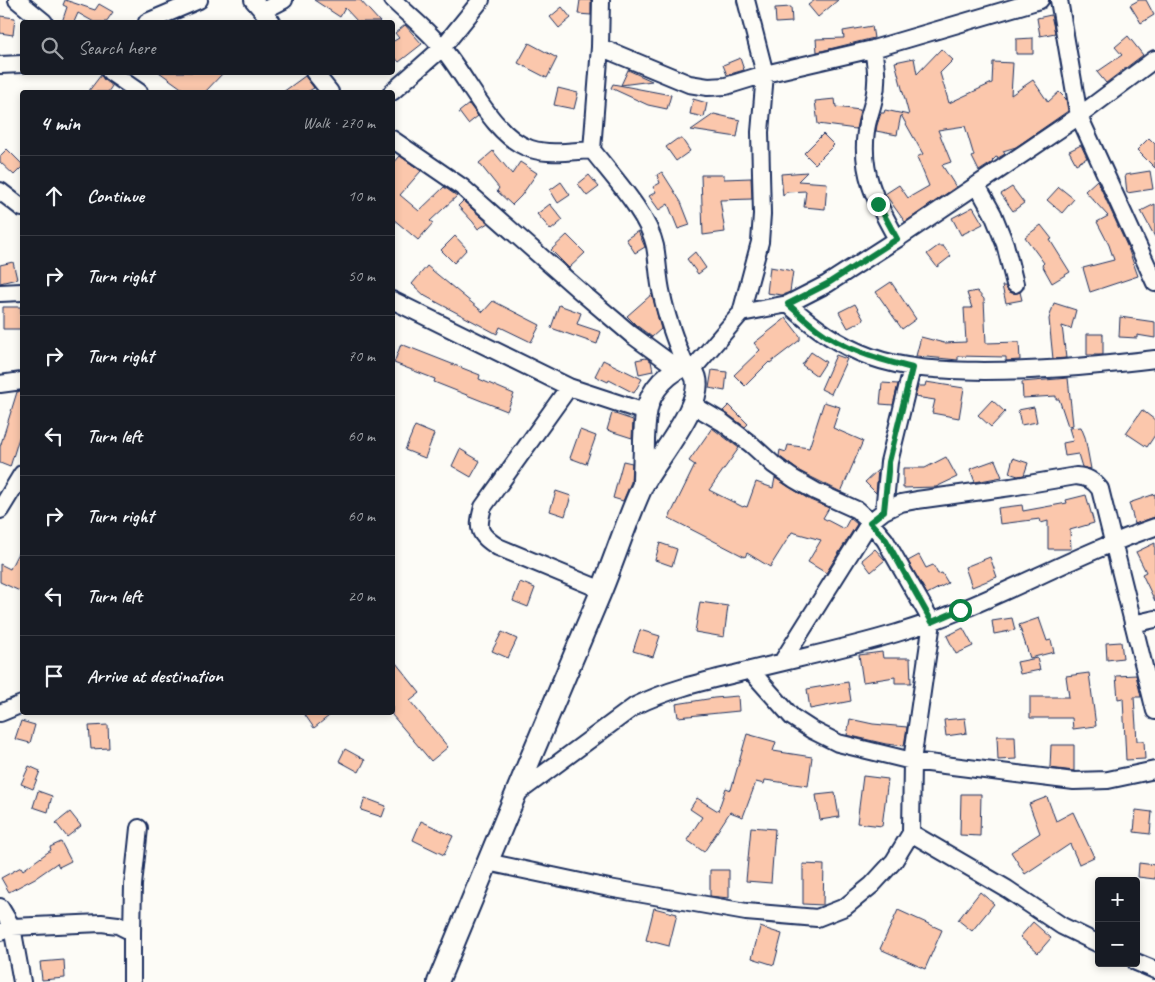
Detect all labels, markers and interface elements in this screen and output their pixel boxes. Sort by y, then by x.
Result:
search box [20,20,395,75]
icon: search [38,34,66,62]
text: Search here [78,36,155,60]
text: 4 min [40,110,80,136]
text: Walk · 270 m [303,113,375,133]
icon: ahead [40,182,68,210]
text: Continue [87,184,144,208]
text: 10 m [348,186,375,206]
route end [867,193,890,216]
icon: right [40,262,68,290]
text: Turn right [87,264,154,288]
text: 50 m [348,266,375,286]
icon: right [40,342,68,370]
text: Turn right [87,344,154,368]
text: 70 m [348,346,375,366]
icon: left [40,422,68,450]
text: Turn left [87,424,142,448]
text: 60 m [348,426,375,446]
icon: right [40,502,68,530]
text: Turn right [87,504,154,528]
text: 60 m [348,506,375,526]
icon: left [40,582,68,610]
text: Turn left [87,584,142,608]
text: 20 m [348,586,375,606]
route start [949,599,972,622]
icon: arrive [40,662,68,690]
text: Arrive at destination [87,664,223,688]
map controls [1095,877,1140,967]
button: + [1095,877,1140,922]
button: − [1095,922,1140,967]

